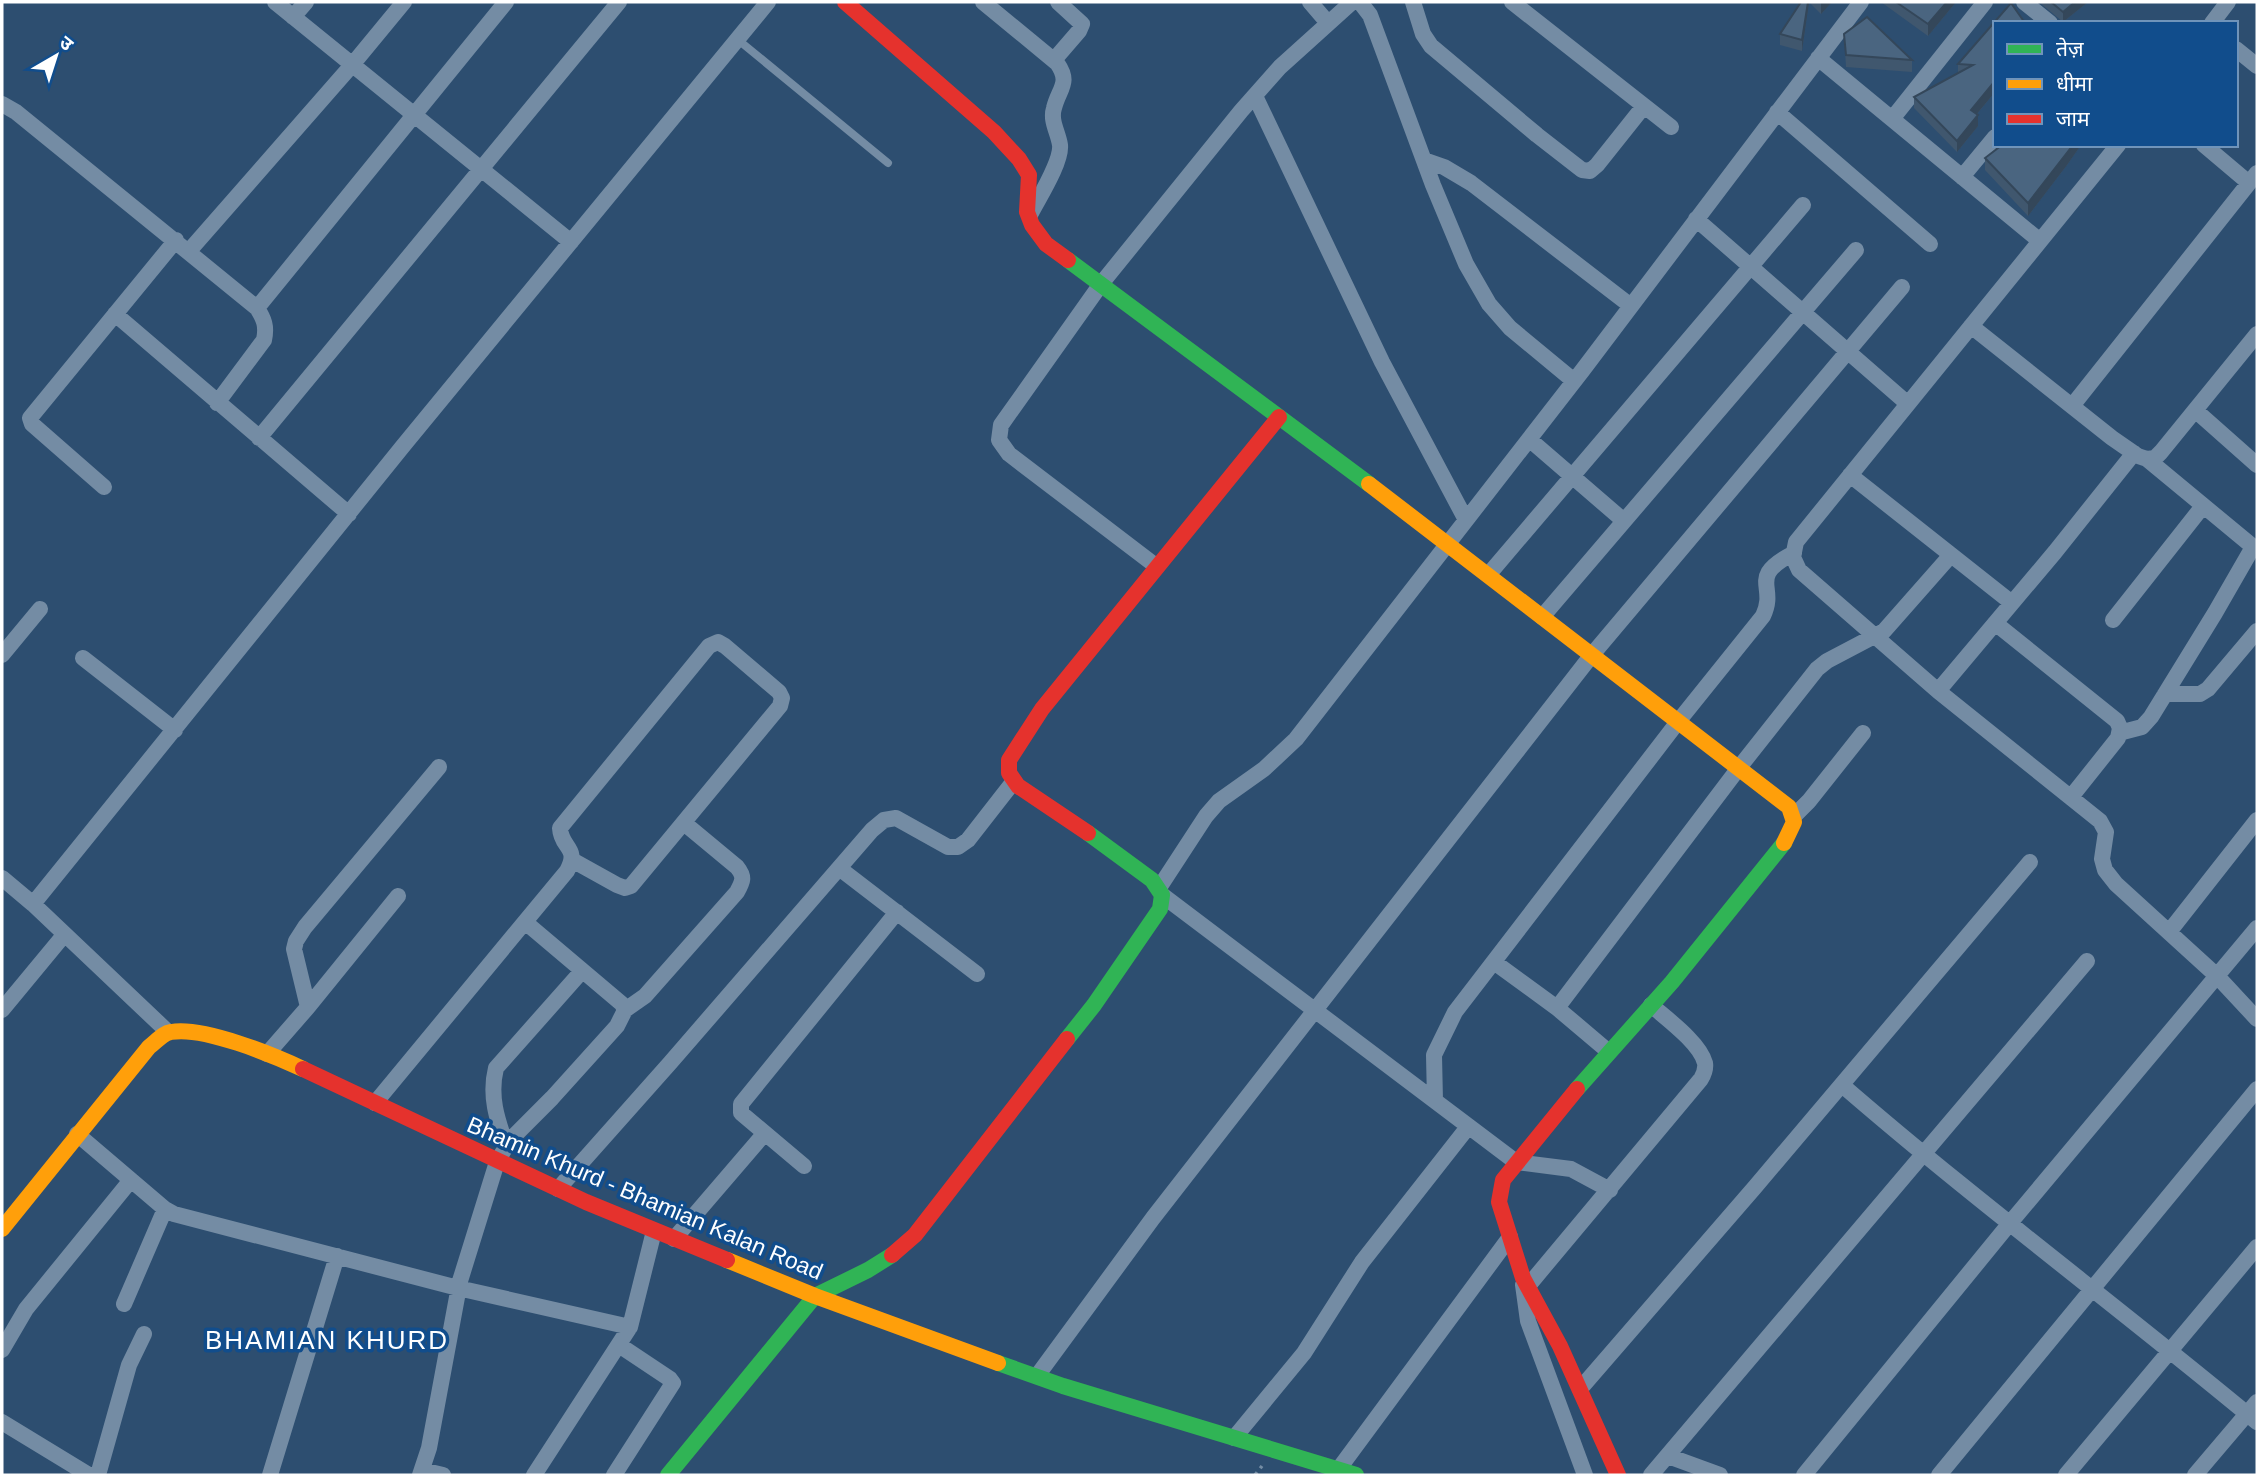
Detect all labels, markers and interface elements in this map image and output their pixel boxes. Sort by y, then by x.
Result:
north arrow [21,21,91,91]
legend [1993,21,2238,147]
text: उ [55,32,78,55]
text: तेज़ [2056,37,2084,60]
text: धीमा [2056,72,2093,95]
text: जाम [2056,107,2090,130]
street label: Bhamin Khurd - Bhamian Kalan Road [463,1111,827,1285]
district label: BHAMIAN KHURD [205,1325,449,1355]

